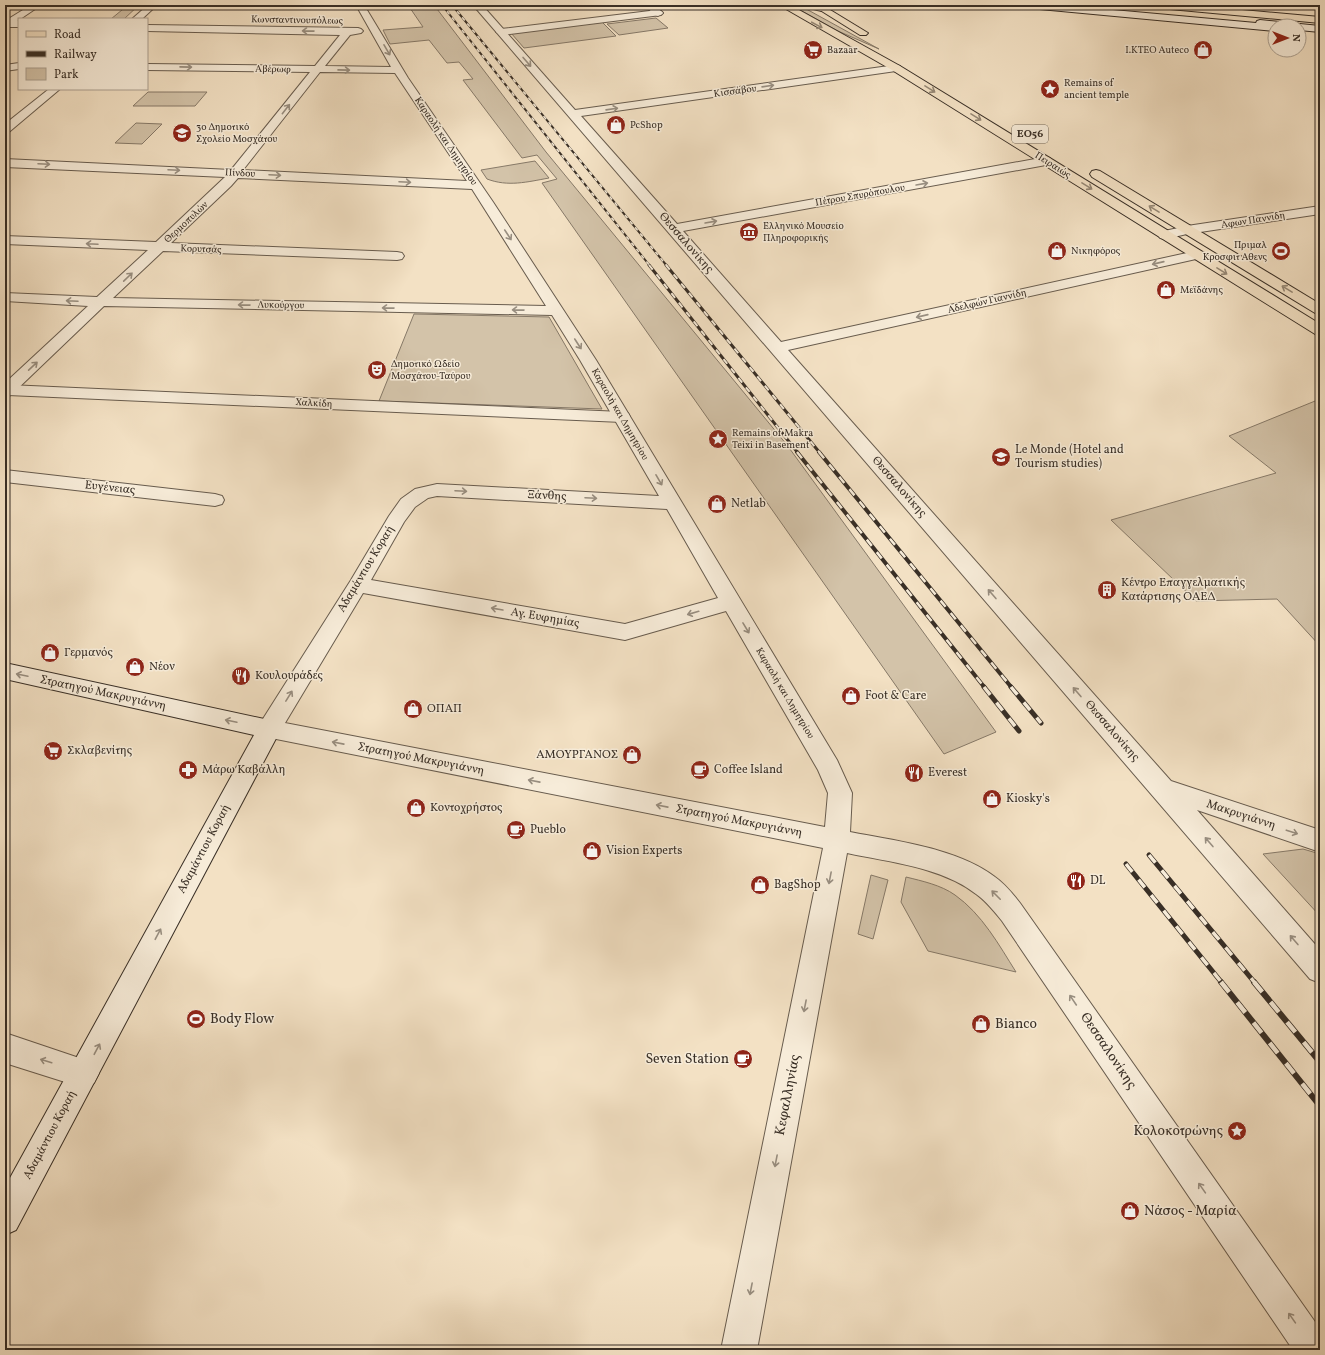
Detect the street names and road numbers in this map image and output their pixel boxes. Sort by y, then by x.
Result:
street label: Κωνσταντινουπόλεως [251,12,344,28]
street label: Αβέρωφ [255,62,291,76]
street label: Κισσάβου [713,81,757,101]
street label: Καραολή και Δημητρίου [411,94,481,188]
road number: ΕΟ56 [1012,125,1048,143]
street label: Πειραιώς [1032,148,1074,182]
street label: Πίνδου [224,165,256,181]
street label: Πέτρου Σπυρόπουλου [814,180,906,210]
street label: Θερμοπυλών [161,198,211,246]
street label: Αφων Παννιδη [1220,208,1286,232]
street label: Θεσσαλονίκης [655,209,717,277]
street label: Κορυτσάς [180,241,222,257]
street label: Αδελφών Γιαννίδη [946,285,1028,317]
street label: Λυκούργου [258,298,305,312]
street label: Καραολή και Δημητρίου [588,365,652,463]
street label: Χαλκίδη [295,395,333,411]
street label: Θεσσαλονίκης [868,453,930,521]
street label: Ευγένειας [84,477,136,499]
street label: Ξάνθης [527,487,567,505]
street label: Αδαμάντιου Κοραή [334,523,398,615]
street label: Αγ. Ευφημίας [509,604,581,632]
street label: Καραολή και Δημητρίου [752,645,818,741]
street label: Στρατηγού Μακρυγιάννη [38,672,168,714]
street label: Θεσσαλονίκης [1081,697,1143,765]
street label: Στρατηγού Μακρυγιάννη [356,739,486,779]
street label: Μακρυγιάννη [1204,796,1278,834]
street label: Στρατηγού Μακρυγιάννη [674,801,804,841]
street label: Αδαμάντιου Κοραή [174,802,234,896]
street label: Θεσσαλονίκης [1075,1009,1141,1093]
street label: Κεφαλληνίας [771,1053,805,1137]
street label: Αδαμάντιου Κοραή [20,1088,80,1182]

